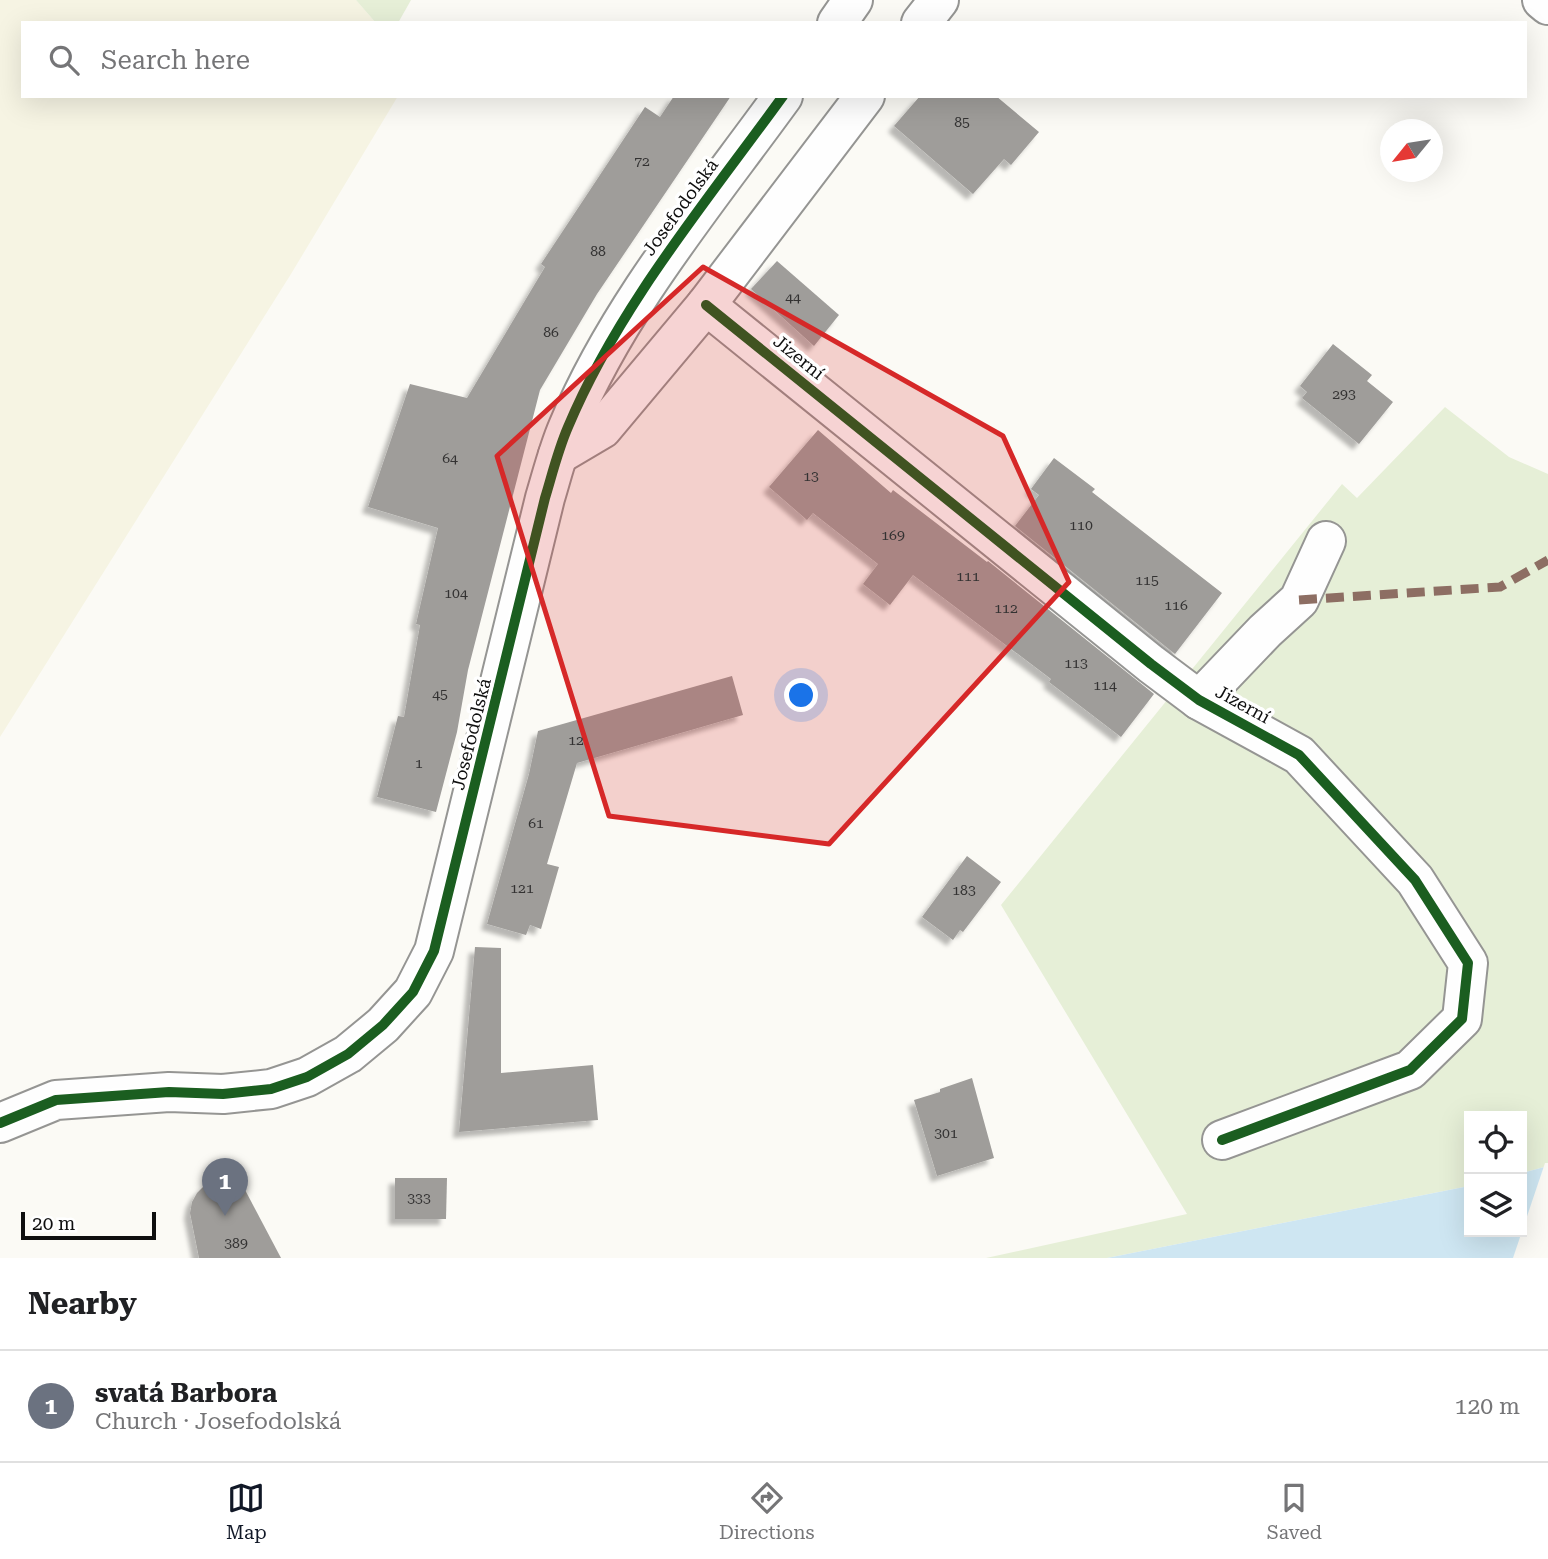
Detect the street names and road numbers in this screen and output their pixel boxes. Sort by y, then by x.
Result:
street label: Josefodolská [638,154,722,259]
street label: Jizerní [769,330,829,384]
street label: Josefodolská [447,676,495,792]
street label: Jizerní [1212,681,1274,728]

